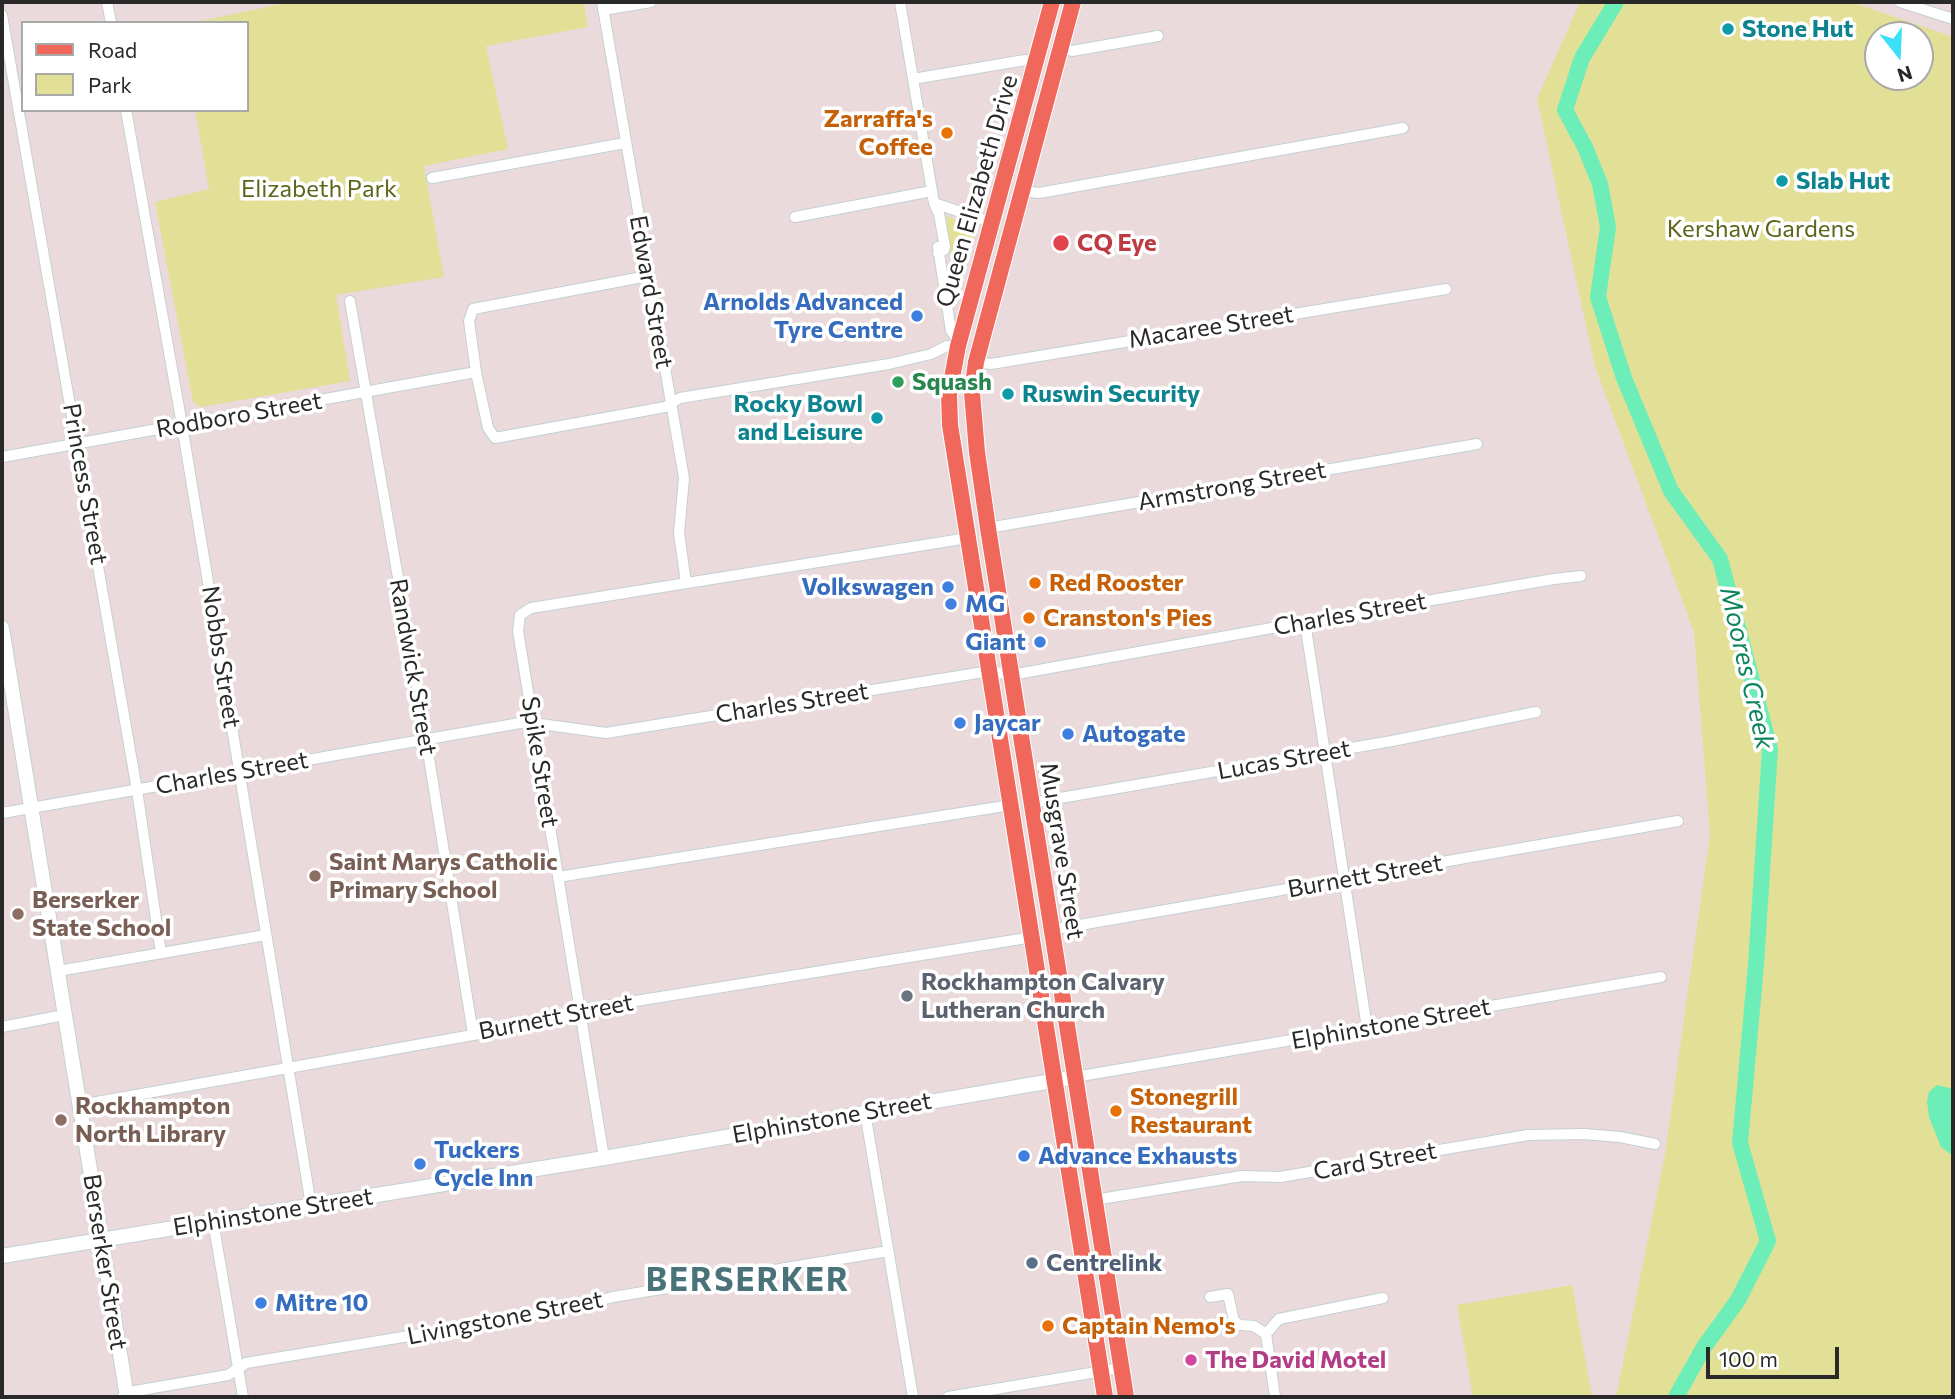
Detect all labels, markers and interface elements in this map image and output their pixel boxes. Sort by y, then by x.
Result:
place label: Stone Hut [1742,15,1853,43]
legend [21,21,248,112]
marker: Stone Hut [1720,21,1736,37]
north arrow [1864,21,1934,91]
text: Road [88,37,137,62]
text: N [1895,61,1915,88]
street label: Queen Elizabeth Drive [930,71,1024,311]
text: Park [88,72,132,97]
place label: Zarraffa's Coffee [824,105,933,161]
marker: Zarraffa's Coffee [939,125,955,141]
place label: Slab Hut [1796,167,1890,195]
marker: Slab Hut [1774,173,1790,189]
park label: Elizabeth Park [241,175,397,203]
street label: Edward Street [623,213,679,371]
park label: Kershaw Gardens [1667,215,1855,243]
place label: CQ Eye [1077,229,1157,257]
marker: CQ Eye [1051,233,1071,253]
place label: Arnolds Advanced Tyre Centre [703,288,903,344]
street label: Macaree Street [1126,300,1296,354]
marker: Arnolds Advanced Tyre Centre [909,308,925,324]
place label: Squash [912,368,992,396]
marker: Squash [890,374,906,390]
place label: Ruswin Security [1022,380,1200,408]
street label: Rodboro Street [154,386,324,444]
marker: Ruswin Security [1000,386,1016,402]
place label: Rocky Bowl and Leisure [734,390,863,446]
street label: Princess Street [57,401,113,567]
marker: Rocky Bowl and Leisure [869,410,885,426]
street label: Armstrong Street [1136,455,1328,517]
place label: Red Rooster [1049,569,1184,597]
place label: Volkswagen [801,573,934,601]
marker: Red Rooster [1027,575,1043,591]
street label: Randwick Street [383,576,443,758]
marker: Volkswagen [940,579,956,595]
street label: Nobbs Street [196,584,246,730]
water label: Moores Creek [1713,584,1781,752]
street label: Charles Street [1271,586,1429,642]
place label: MG [965,590,1005,618]
marker: MG [943,596,959,612]
place label: Cranston's Pies [1043,604,1212,632]
marker: Cranston's Pies [1021,610,1037,626]
place label: Giant [965,628,1026,656]
marker: Giant [1032,634,1048,650]
street label: Charles Street [713,677,871,729]
street label: Spike Street [515,695,565,829]
place label: Jaycar [974,709,1041,737]
marker: Jaycar [952,715,968,731]
place label: Autogate [1082,720,1186,748]
marker: Autogate [1060,726,1076,742]
street label: Lucas Street [1215,734,1353,786]
street label: Charles Street [153,745,311,801]
street label: Musgrave Street [1034,760,1090,942]
place label: Saint Marys Catholic Primary School [329,848,558,904]
street label: Burnett Street [1285,848,1445,904]
marker: Saint Marys Catholic Primary School [307,868,323,884]
place label: Berserker State School [32,886,171,942]
marker: Berserker State School [10,906,26,922]
place label: Rockhampton Calvary Lutheran Church [921,968,1165,1024]
street label: Burnett Street [476,988,636,1046]
marker: Rockhampton Calvary Lutheran Church [899,988,915,1004]
street label: Elphinstone Street [1289,992,1493,1056]
place label: Stonegrill Restaurant [1130,1083,1252,1139]
street label: Elphinstone Street [730,1086,934,1150]
place label: Rockhampton North Library [75,1092,230,1148]
marker: Stonegrill Restaurant [1108,1103,1124,1119]
marker: Rockhampton North Library [53,1112,69,1128]
place label: Tuckers Cycle Inn [434,1136,533,1192]
street label: Card Street [1311,1136,1439,1186]
place label: Advance Exhausts [1038,1142,1237,1170]
marker: Advance Exhausts [1016,1148,1032,1164]
marker: Tuckers Cycle Inn [412,1156,428,1172]
street label: Berserker Street [77,1172,133,1352]
street label: Elphinstone Street [171,1182,375,1242]
place label: Centrelink [1046,1249,1162,1277]
marker: Centrelink [1024,1255,1040,1271]
district label: BERSERKER [647,1261,849,1299]
street label: Livingstone Street [405,1285,605,1351]
place label: Mitre 10 [275,1289,369,1317]
marker: Mitre 10 [253,1295,269,1311]
place label: Captain Nemo's [1062,1312,1236,1340]
marker: Captain Nemo's [1040,1318,1056,1334]
scale bar [1710,1332,1843,1376]
place label: The David Motel [1205,1346,1386,1374]
text: 100 m [1719,1346,1778,1371]
marker: The David Motel [1183,1352,1199,1368]

